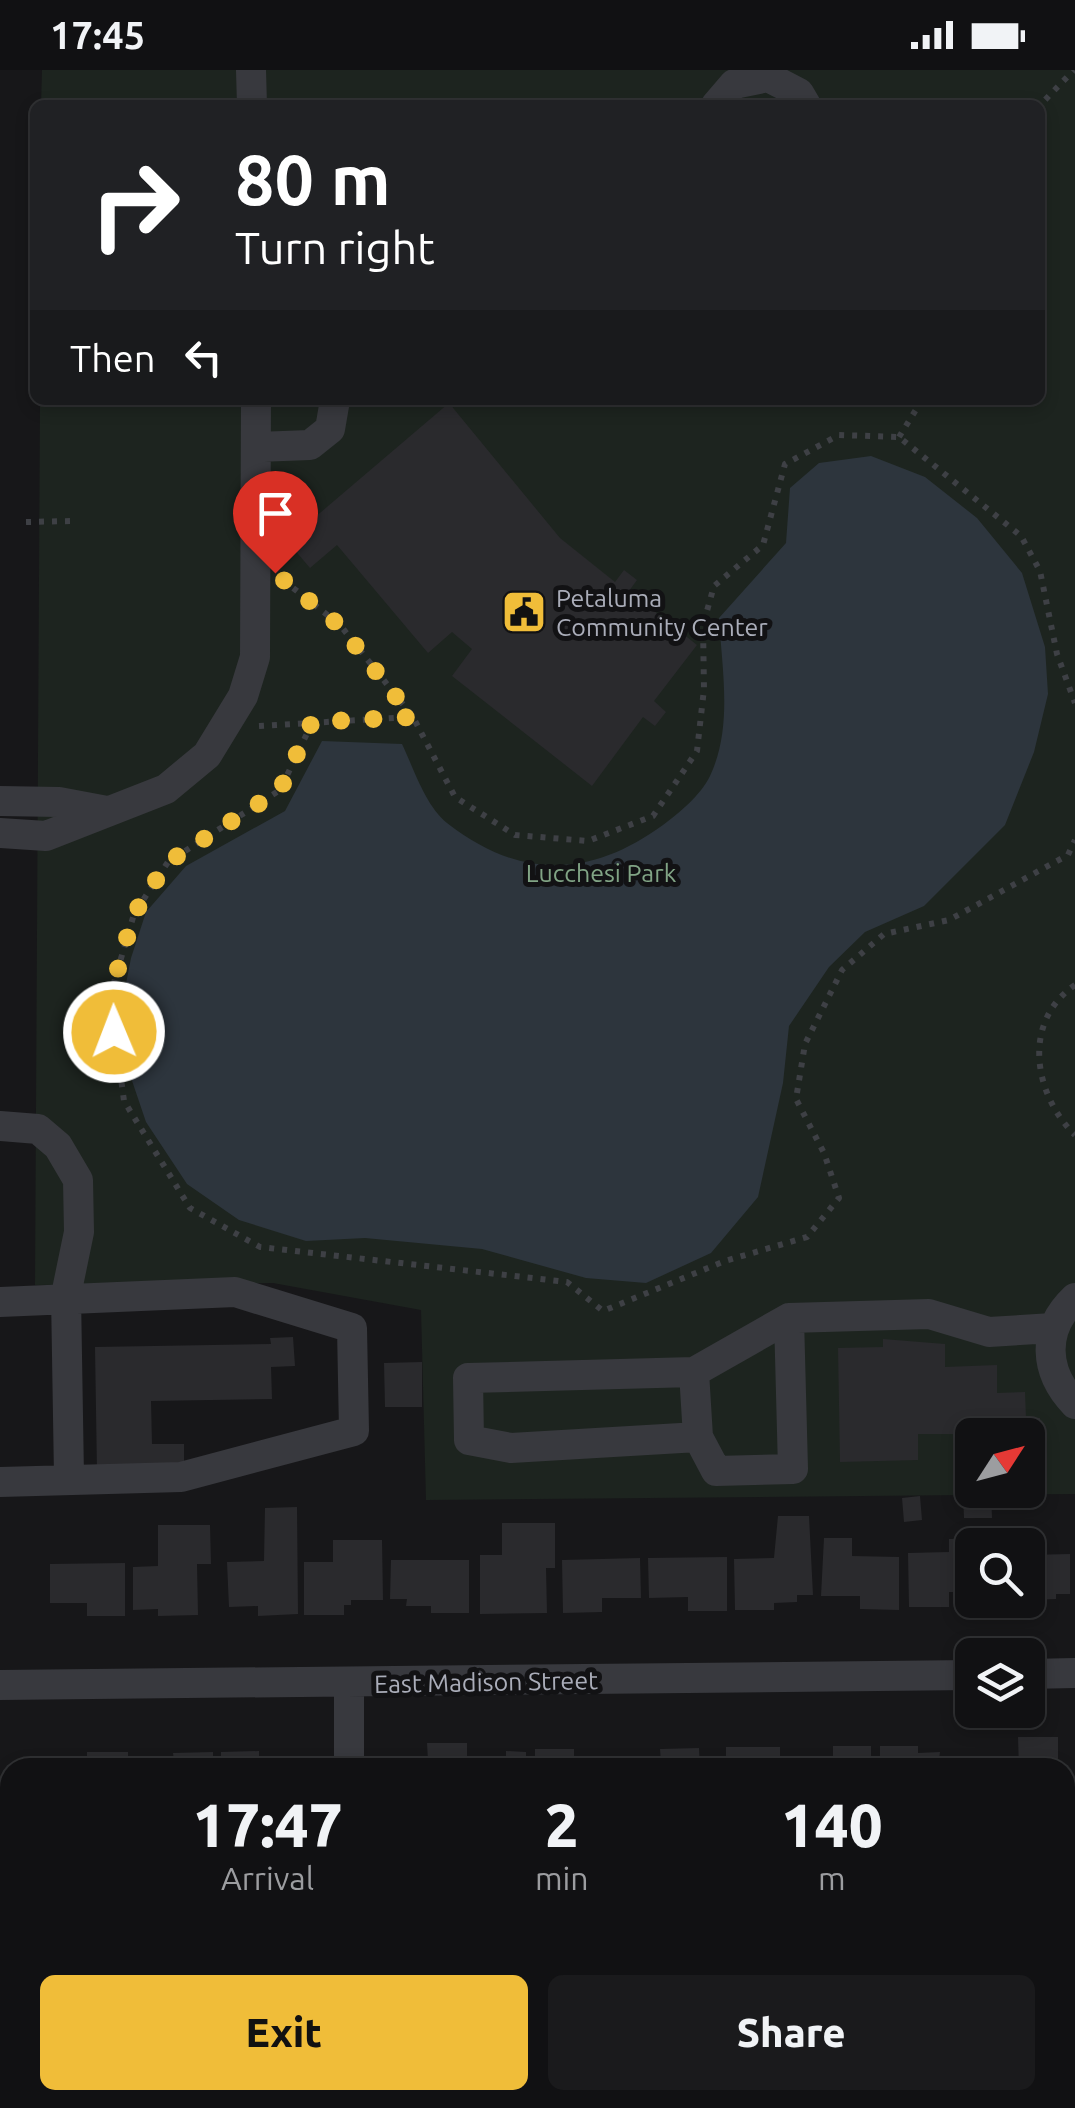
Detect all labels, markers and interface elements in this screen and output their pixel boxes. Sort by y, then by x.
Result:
text: 17:45 [50,14,145,56]
icon: right [70,140,200,270]
text: 80 m [235,140,391,218]
text: Turn right [235,222,435,273]
icon: left [176,330,231,385]
text: Then [70,337,156,379]
pin [233,471,318,574]
icon: arrive [248,486,303,541]
place label: Petaluma Community Center [556,584,768,641]
public building icon: Petaluma Community Center [501,589,547,635]
park label: Lucchesi Park [526,859,677,887]
position arrow [62,980,166,1084]
north arrow [955,1418,1045,1508]
map controls [955,1418,1045,1728]
button: search [955,1528,1045,1618]
button: layers [955,1638,1045,1728]
street label: East Madison Street [374,1666,598,1698]
text: 17:47 [192,1791,343,1858]
text: 2 [545,1791,579,1858]
text: 140 [781,1791,883,1858]
text: Arrival [221,1860,314,1896]
text: min [535,1860,589,1896]
text: m [818,1860,846,1896]
button: Exit [40,1975,528,2090]
button: Share [548,1975,1035,2090]

